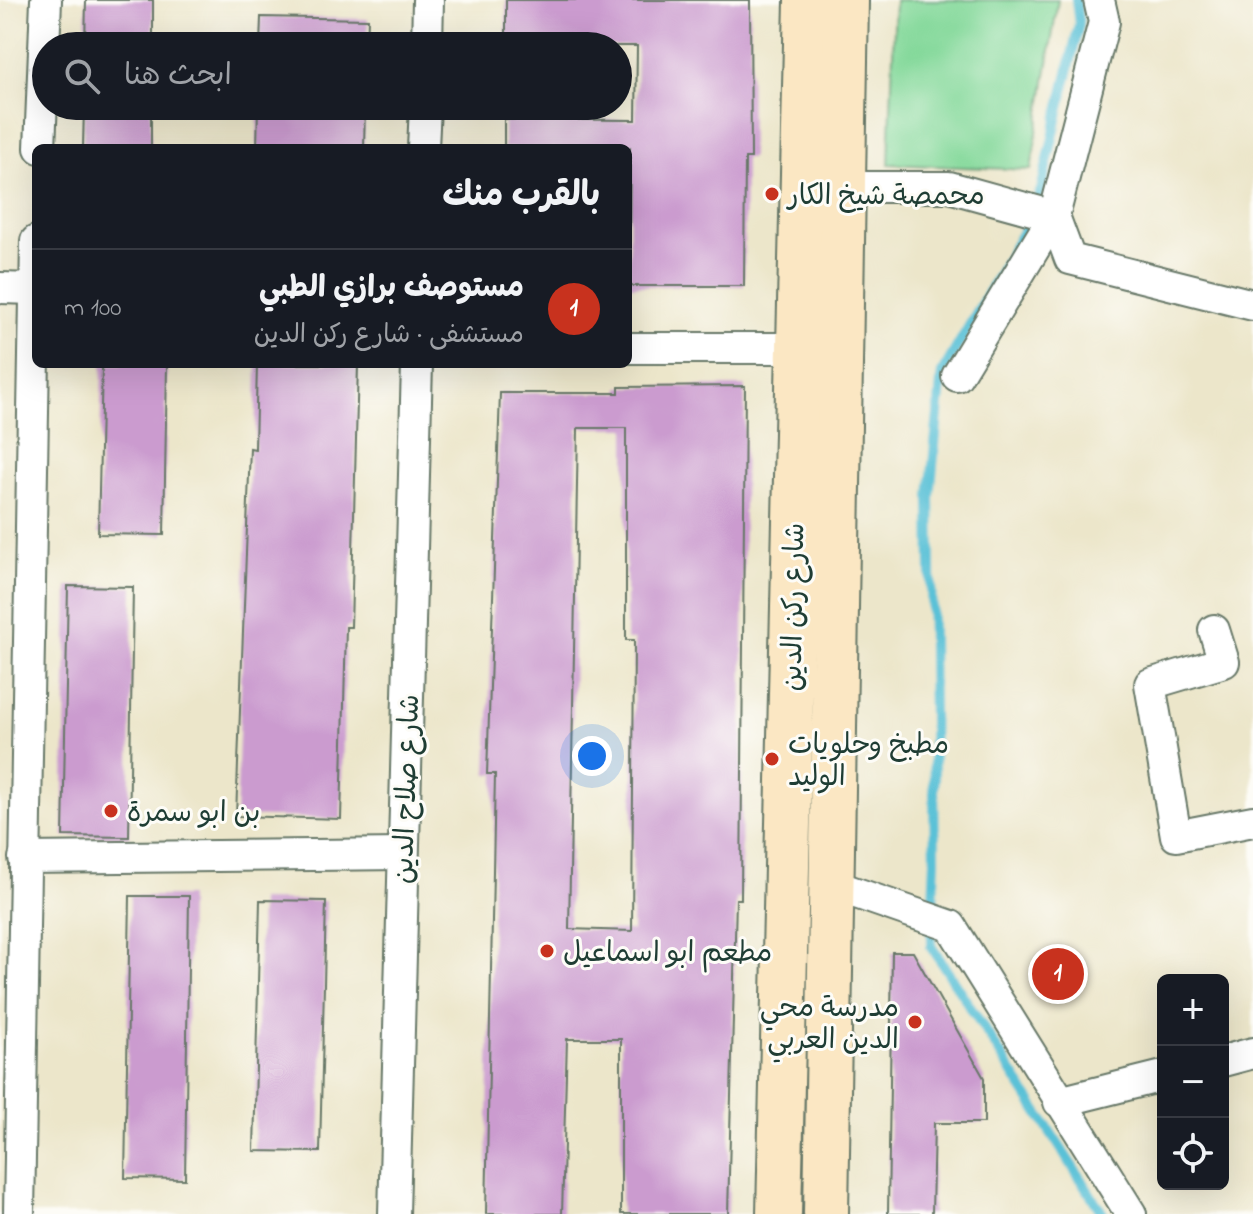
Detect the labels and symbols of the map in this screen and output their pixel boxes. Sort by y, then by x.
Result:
place label: محمصة شيخ الكار [786,177,985,218]
marker: محمصة شيخ الكار [763,185,781,203]
street label: شارع ركن الدين [774,522,817,692]
street label: شارع صلاح الدين [385,694,432,885]
place label: مطبخ وحلويات الوليد [788,726,949,799]
your location [572,736,612,776]
marker: مطبخ وحلويات الوليد [763,750,781,768]
place label: بن ابو سمرة [127,794,260,835]
marker: بن ابو سمرة [102,802,120,820]
place label: مطعم ابو اسماعيل [563,934,772,975]
marker: مطعم ابو اسماعيل [538,942,556,960]
pin: 1 [1032,944,1084,1004]
place label: مدرسة محي الدين العربي [760,989,899,1063]
marker: مدرسة محي الدين العربي [906,1013,924,1031]

